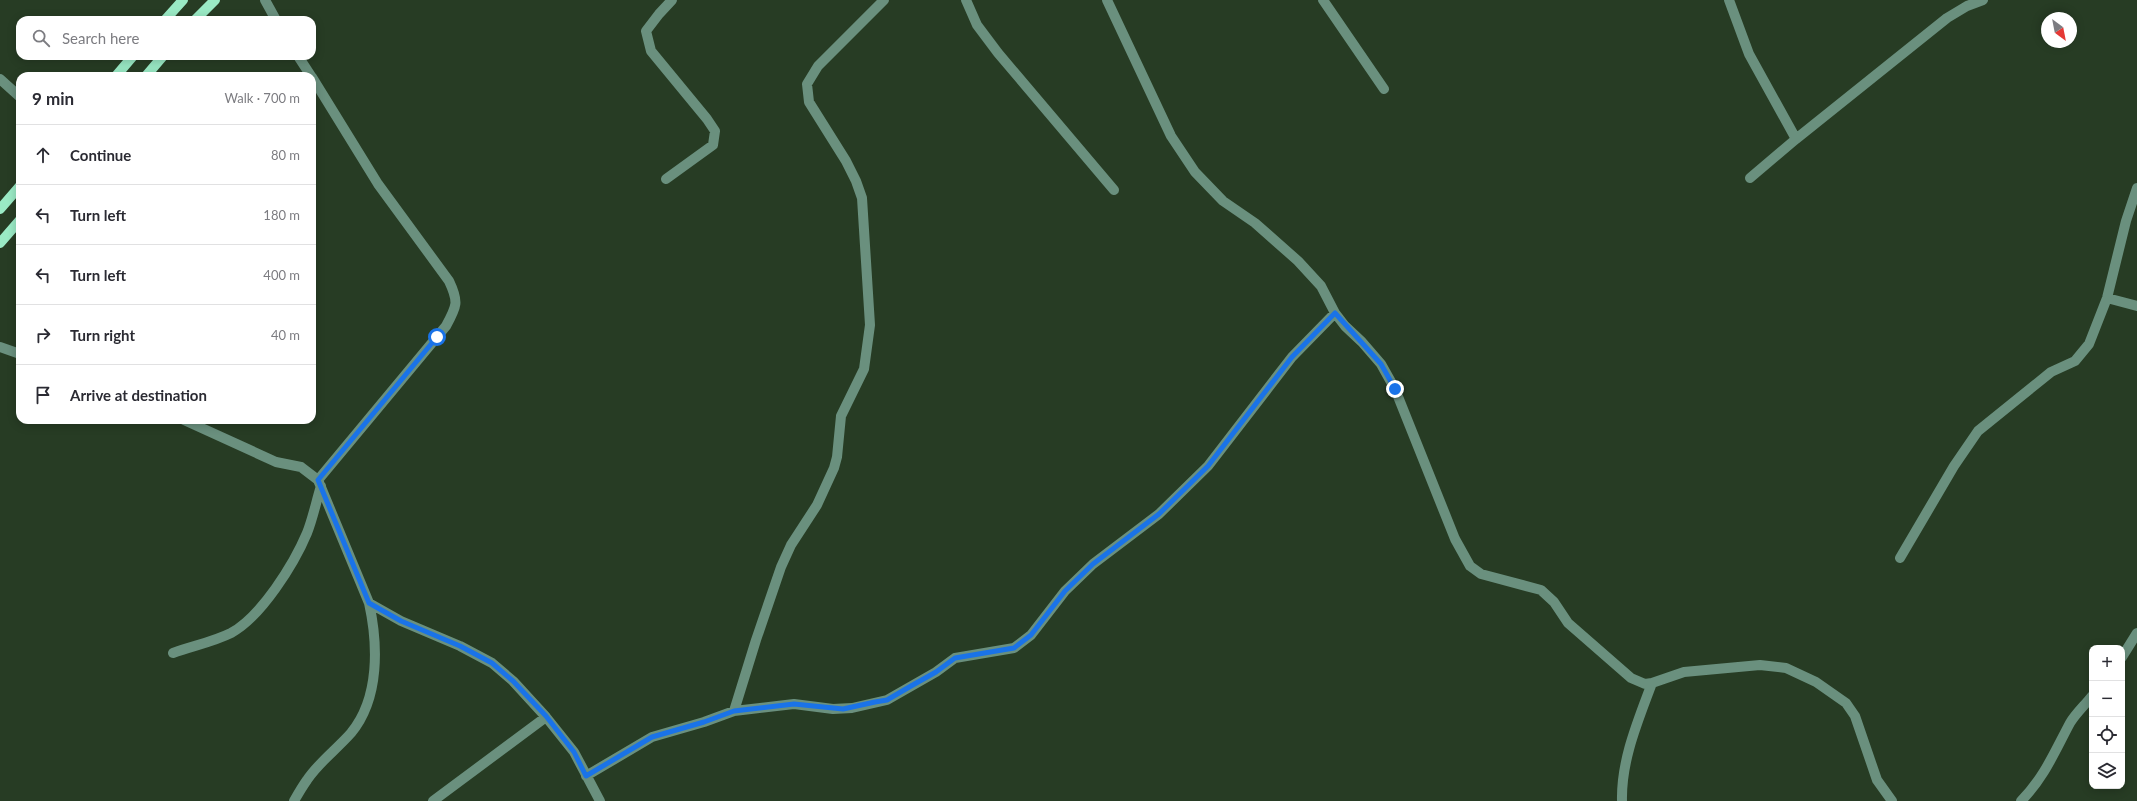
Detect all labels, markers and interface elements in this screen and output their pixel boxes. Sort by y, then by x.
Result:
north arrow [2041,12,2077,48]
search box [16,16,316,60]
icon: search [30,27,52,49]
text: Search here [62,29,139,47]
text: 9 min [32,88,74,109]
text: Walk · 700 m [224,90,300,106]
icon: ahead [32,144,54,166]
text: Continue [70,146,131,164]
text: 80 m [271,147,300,163]
icon: left [32,204,54,226]
text: Turn left [70,206,126,224]
text: 180 m [263,207,300,223]
icon: left [32,264,54,286]
text: Turn left [70,266,126,284]
text: 400 m [263,267,300,283]
icon: right [32,324,54,346]
text: Turn right [70,326,135,344]
text: 40 m [271,327,300,343]
route start [428,328,446,346]
route end [1386,380,1404,398]
icon: arrive [32,384,54,406]
text: Arrive at destination [70,386,207,404]
map controls [2089,645,2125,789]
button: + [2089,645,2125,681]
button: − [2089,681,2125,717]
button: locate [2089,717,2125,753]
button: layers [2089,753,2125,789]

